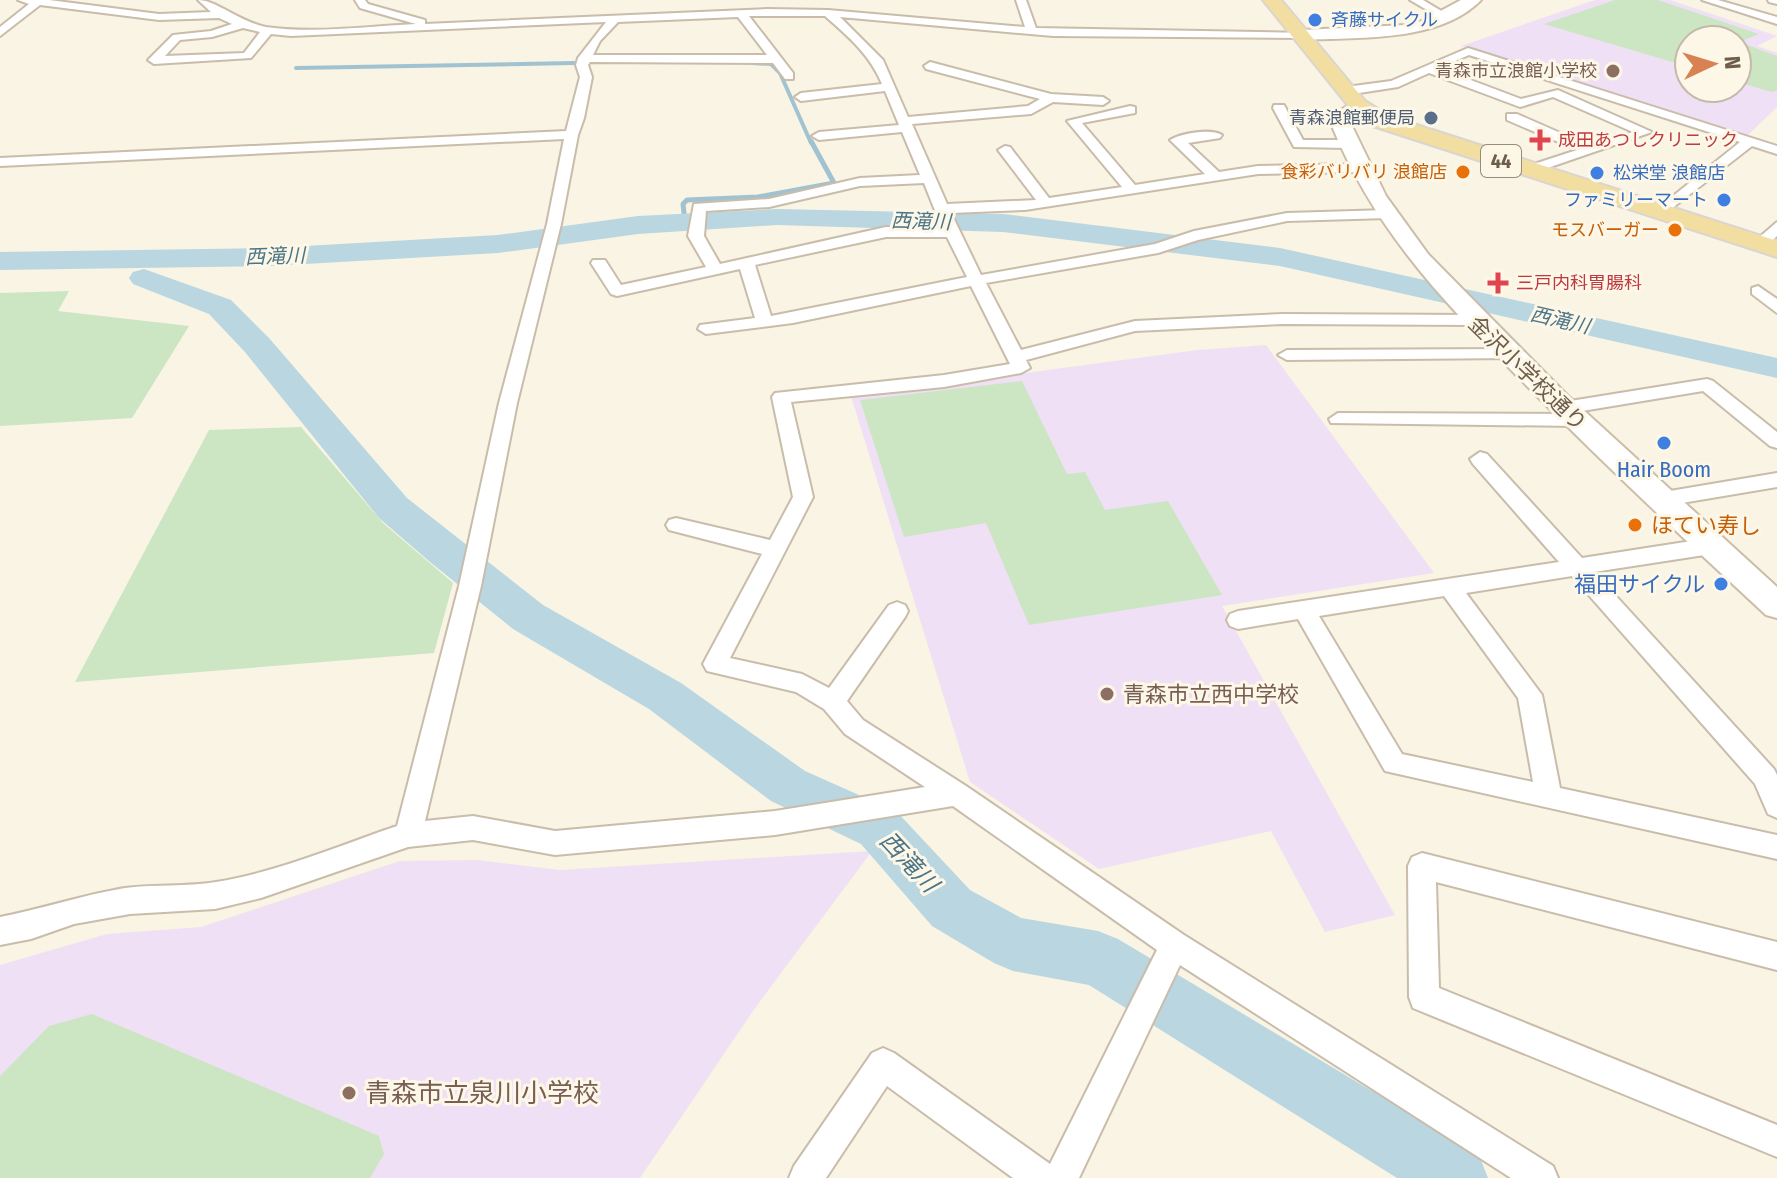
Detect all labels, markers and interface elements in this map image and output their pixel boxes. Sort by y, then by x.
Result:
place label: 斉藤サイクル [1331,9,1438,31]
marker: 斉藤サイクル [1306,11,1324,29]
north arrow [1673,24,1753,104]
text: N [1719,55,1746,70]
place label: 青森市立浪館小学校 [1435,60,1597,82]
marker: 青森市立浪館小学校 [1604,62,1622,80]
place label: 青森浪館郵便局 [1289,107,1415,129]
marker: 青森浪館郵便局 [1422,109,1440,127]
marker: 成田あつしクリニック [1529,129,1551,151]
place label: 成田あつしクリニック [1558,129,1738,151]
road number: 44 [1481,145,1521,177]
place label: 食彩バリバリ 浪館店 [1281,161,1447,183]
place label: 松栄堂 浪館店 [1613,162,1725,184]
marker: 食彩バリバリ 浪館店 [1454,163,1472,181]
marker: 松栄堂 浪館店 [1588,164,1606,182]
place label: ファミリーマート [1564,189,1708,211]
marker: ファミリーマート [1715,191,1733,209]
water label: 西滝川 [891,208,953,234]
place label: モスバーガー [1551,219,1659,241]
marker: モスバーガー [1666,221,1684,239]
water label: 西滝川 [245,243,307,269]
marker: 三戸内科胃腸科 [1487,272,1509,294]
place label: 三戸内科胃腸科 [1516,272,1642,294]
water label: 西滝川 [1528,302,1594,339]
street label: 金沢小学校通り [1463,310,1592,437]
marker: Hair Boom [1655,434,1673,452]
place label: Hair Boom [1617,456,1711,483]
place label: ほてい寿し [1651,512,1761,539]
marker: ほてい寿し [1626,516,1644,534]
place label: 福田サイクル [1574,571,1705,598]
marker: 福田サイクル [1712,575,1730,593]
place label: 青森市立西中学校 [1123,681,1299,708]
marker: 青森市立西中学校 [1098,685,1116,703]
water label: 西滝川 [874,826,946,900]
place label: 青森市立泉川小学校 [365,1078,599,1109]
marker: 青森市立泉川小学校 [340,1084,358,1102]

